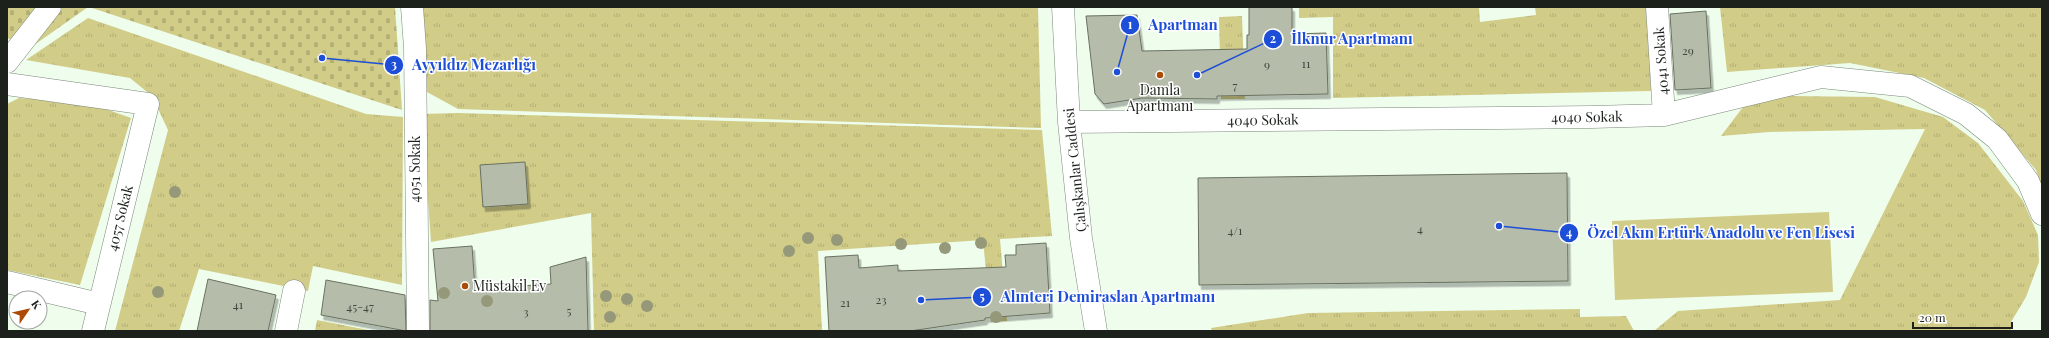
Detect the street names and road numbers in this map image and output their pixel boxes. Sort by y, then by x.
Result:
street label: 4041 Sokak [1649,26,1672,96]
street label: 4040 Sokak [1551,106,1623,127]
street label: Çalışkanlar Caddesi [1059,107,1090,233]
street label: 4040 Sokak [1227,109,1299,130]
street label: 4051 Sokak [405,135,424,203]
street label: 4057 Sokak [102,183,137,253]

